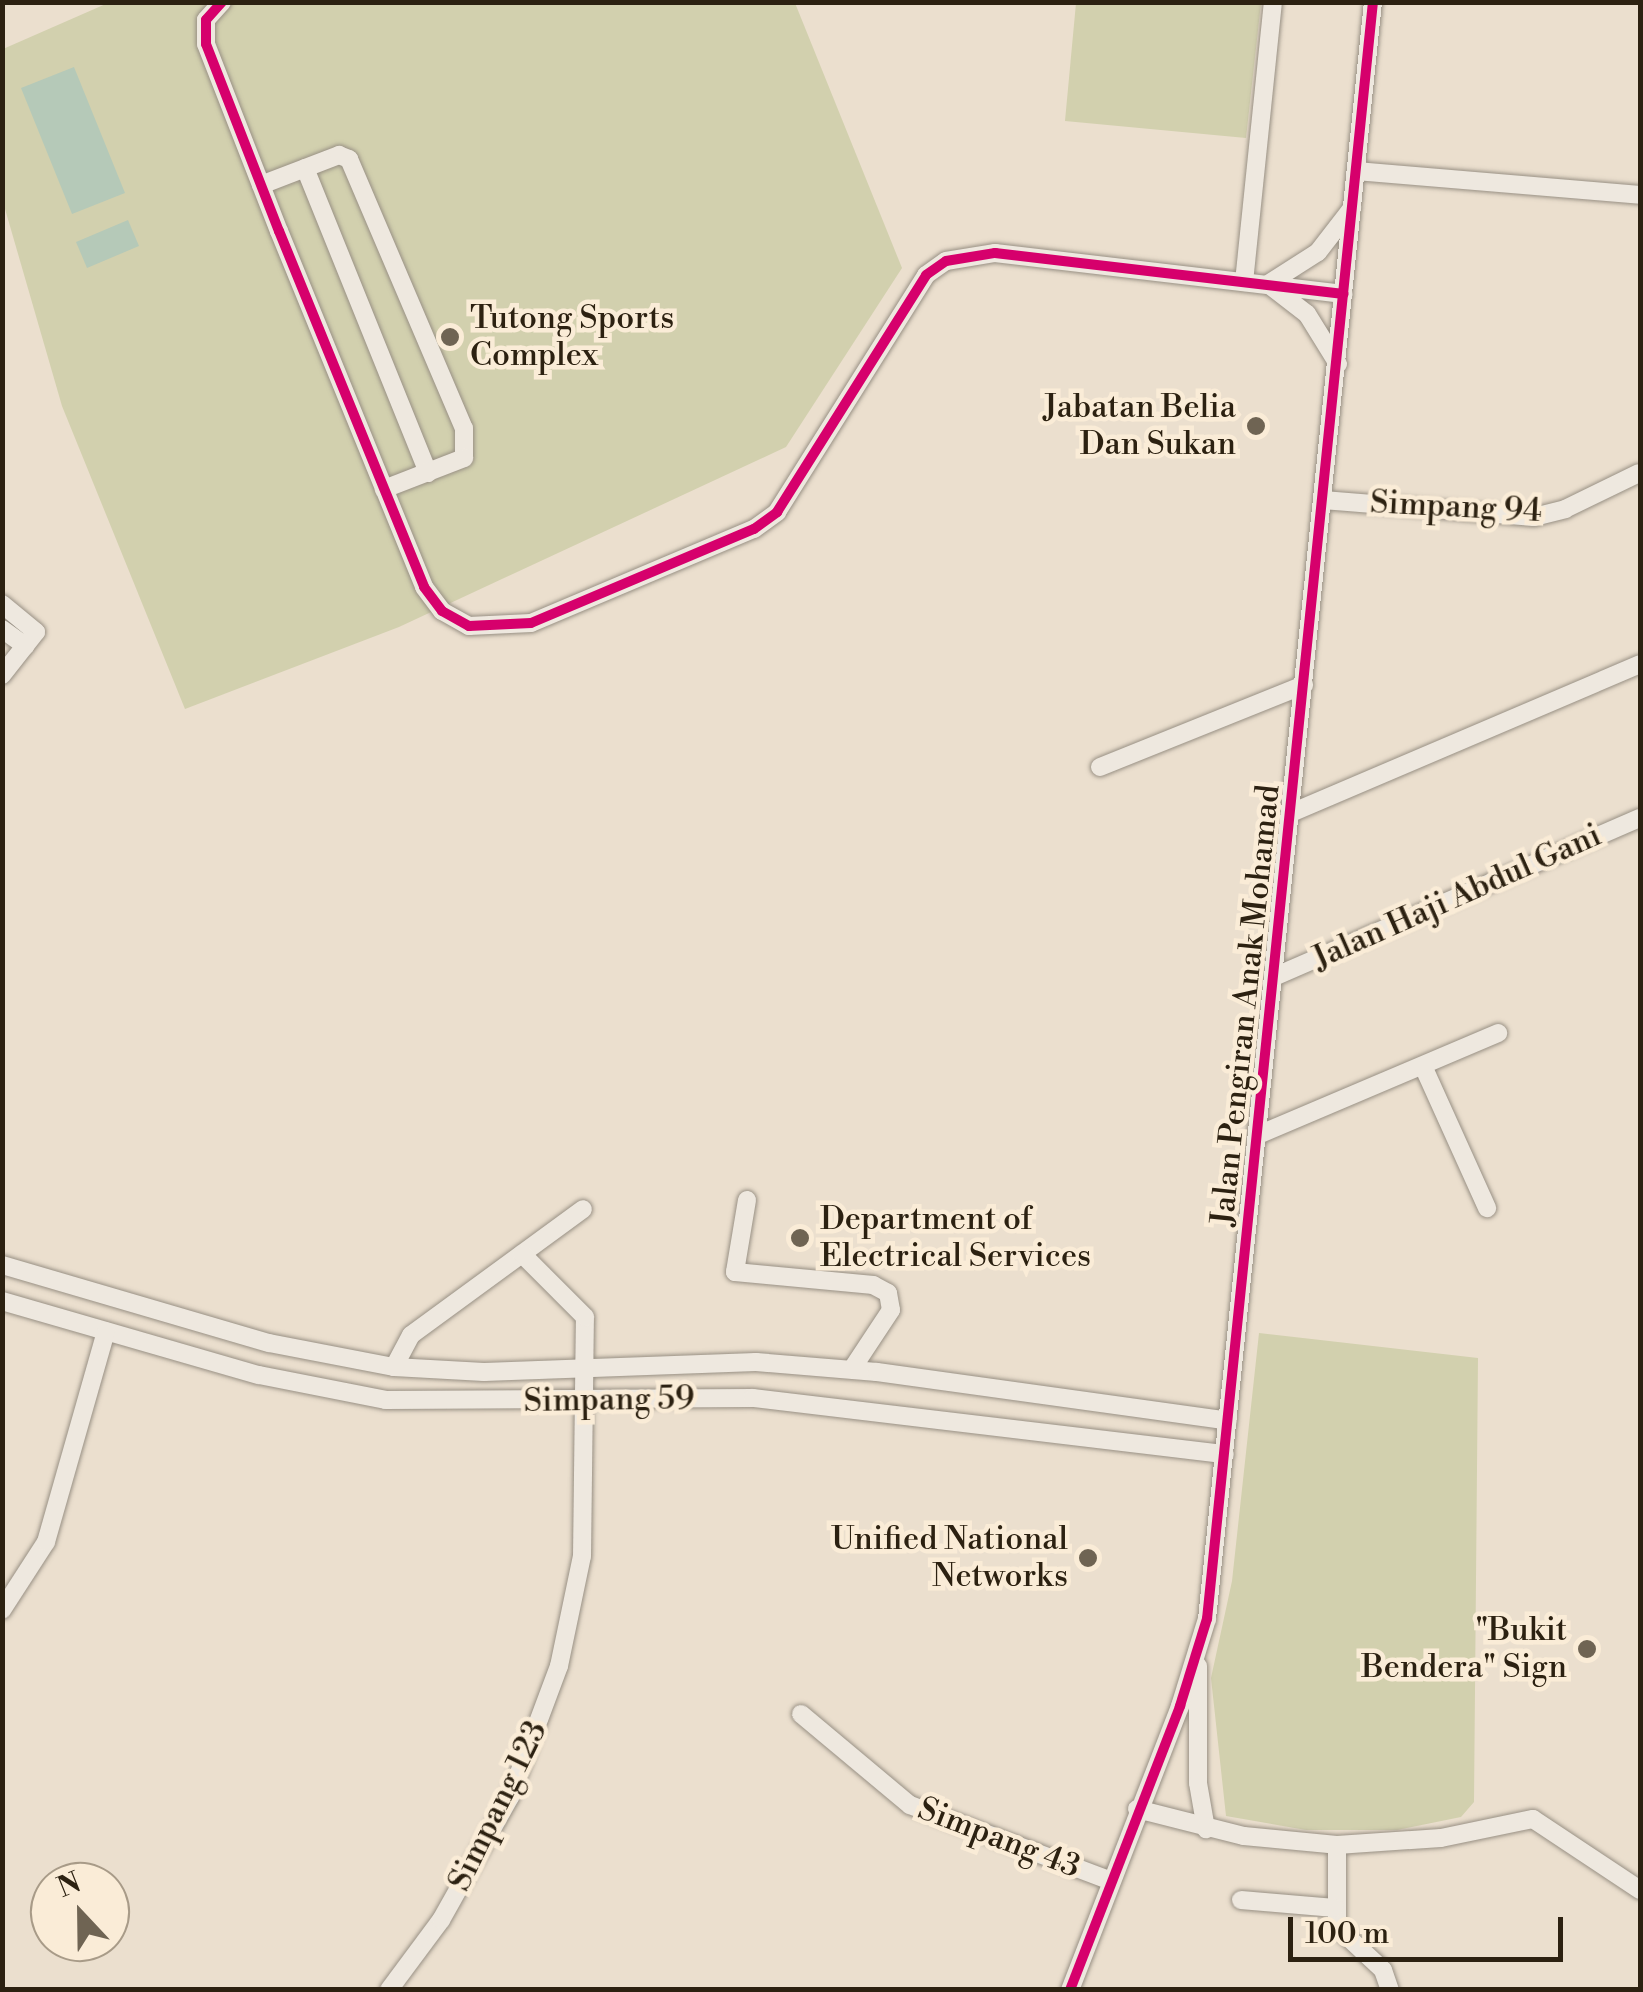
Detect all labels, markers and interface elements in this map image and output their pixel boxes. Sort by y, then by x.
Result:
place label: Tutong Sports Complex [470,300,674,375]
marker: Tutong Sports Complex [439,326,461,348]
place label: Jabatan Belia Dan Sukan [1043,389,1236,464]
marker: Jabatan Belia Dan Sukan [1245,415,1267,437]
street label: Simpang 94 [1369,483,1543,531]
street label: Jalan Pengiran Anak Mohamad [1204,783,1288,1227]
street label: Jalan Haji Abdul Gani [1307,816,1607,978]
place label: Department of Electrical Services [820,1201,1091,1276]
marker: Department of Electrical Services [789,1227,811,1249]
street label: Simpang 59 [523,1379,695,1421]
place label: Unified National Networks [831,1521,1068,1596]
marker: Unified National Networks [1077,1547,1099,1569]
place label: "Bukit Bendera" Sign [1361,1612,1567,1687]
marker: "Bukit Bendera" Sign [1576,1638,1598,1660]
street label: Simpang 123 [440,1715,556,1897]
street label: Simpang 43 [913,1790,1085,1886]
north arrow [30,1862,130,1962]
text: N [52,1865,86,1906]
scale bar [1293,1897,1568,1959]
text: 100 m [1305,1915,1389,1953]

